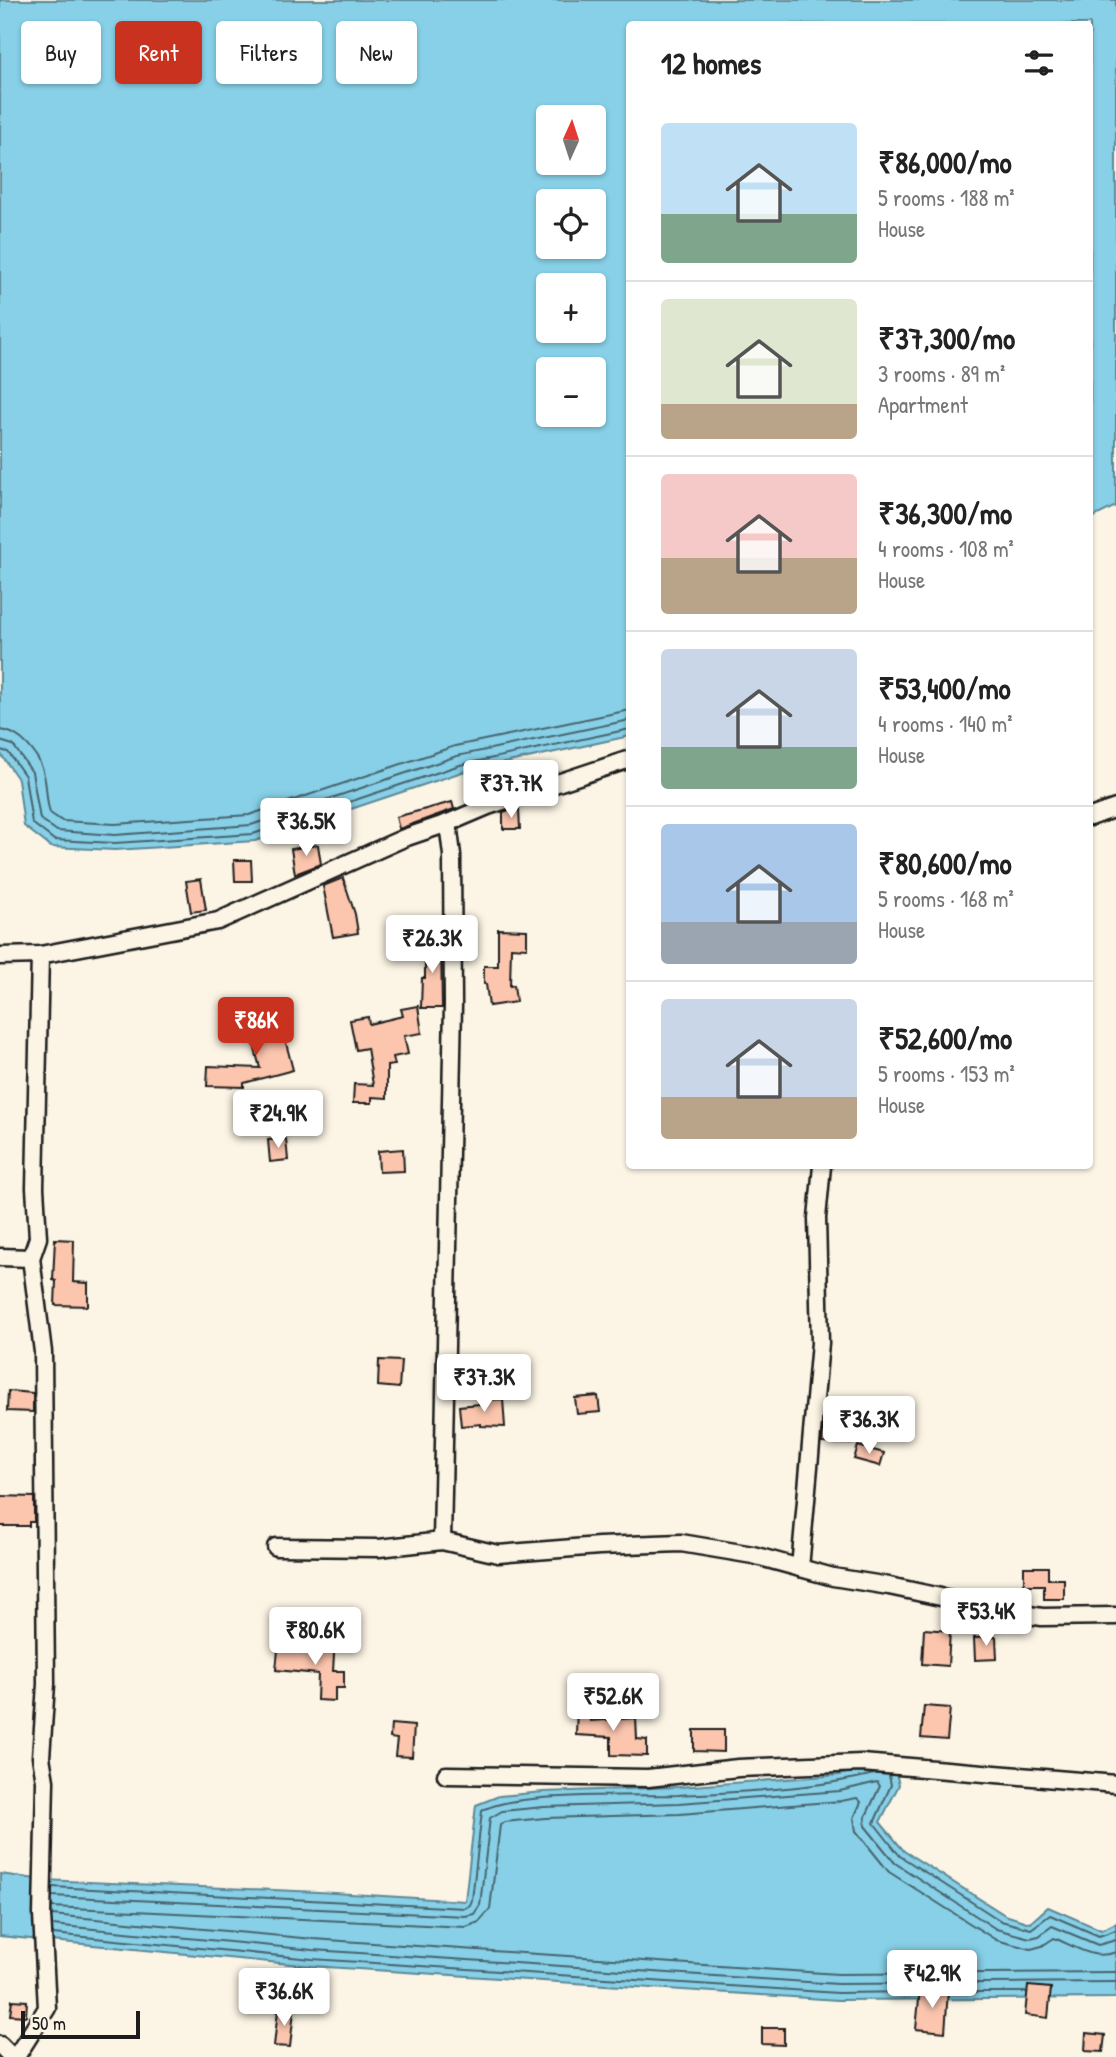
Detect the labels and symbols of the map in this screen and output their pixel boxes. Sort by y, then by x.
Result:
north arrow [536,105,606,175]
pin: ₹37.7K [454,760,568,820]
pin: ₹36.5K [249,798,363,858]
pin: ₹26.3K [375,916,489,975]
pin: ₹86K [215,998,297,1057]
pin: ₹24.9K [221,1090,335,1150]
pin: ₹37.3K [427,1354,541,1414]
pin: ₹36.3K [812,1396,926,1456]
pin: ₹53.4K [929,1588,1043,1648]
pin: ₹80.6K [258,1608,372,1667]
pin: ₹52.6K [556,1674,670,1733]
pin: ₹42.9K [875,1951,989,2010]
pin: ₹36.6K [227,1968,341,2028]
scale bar [21,2008,140,2040]

